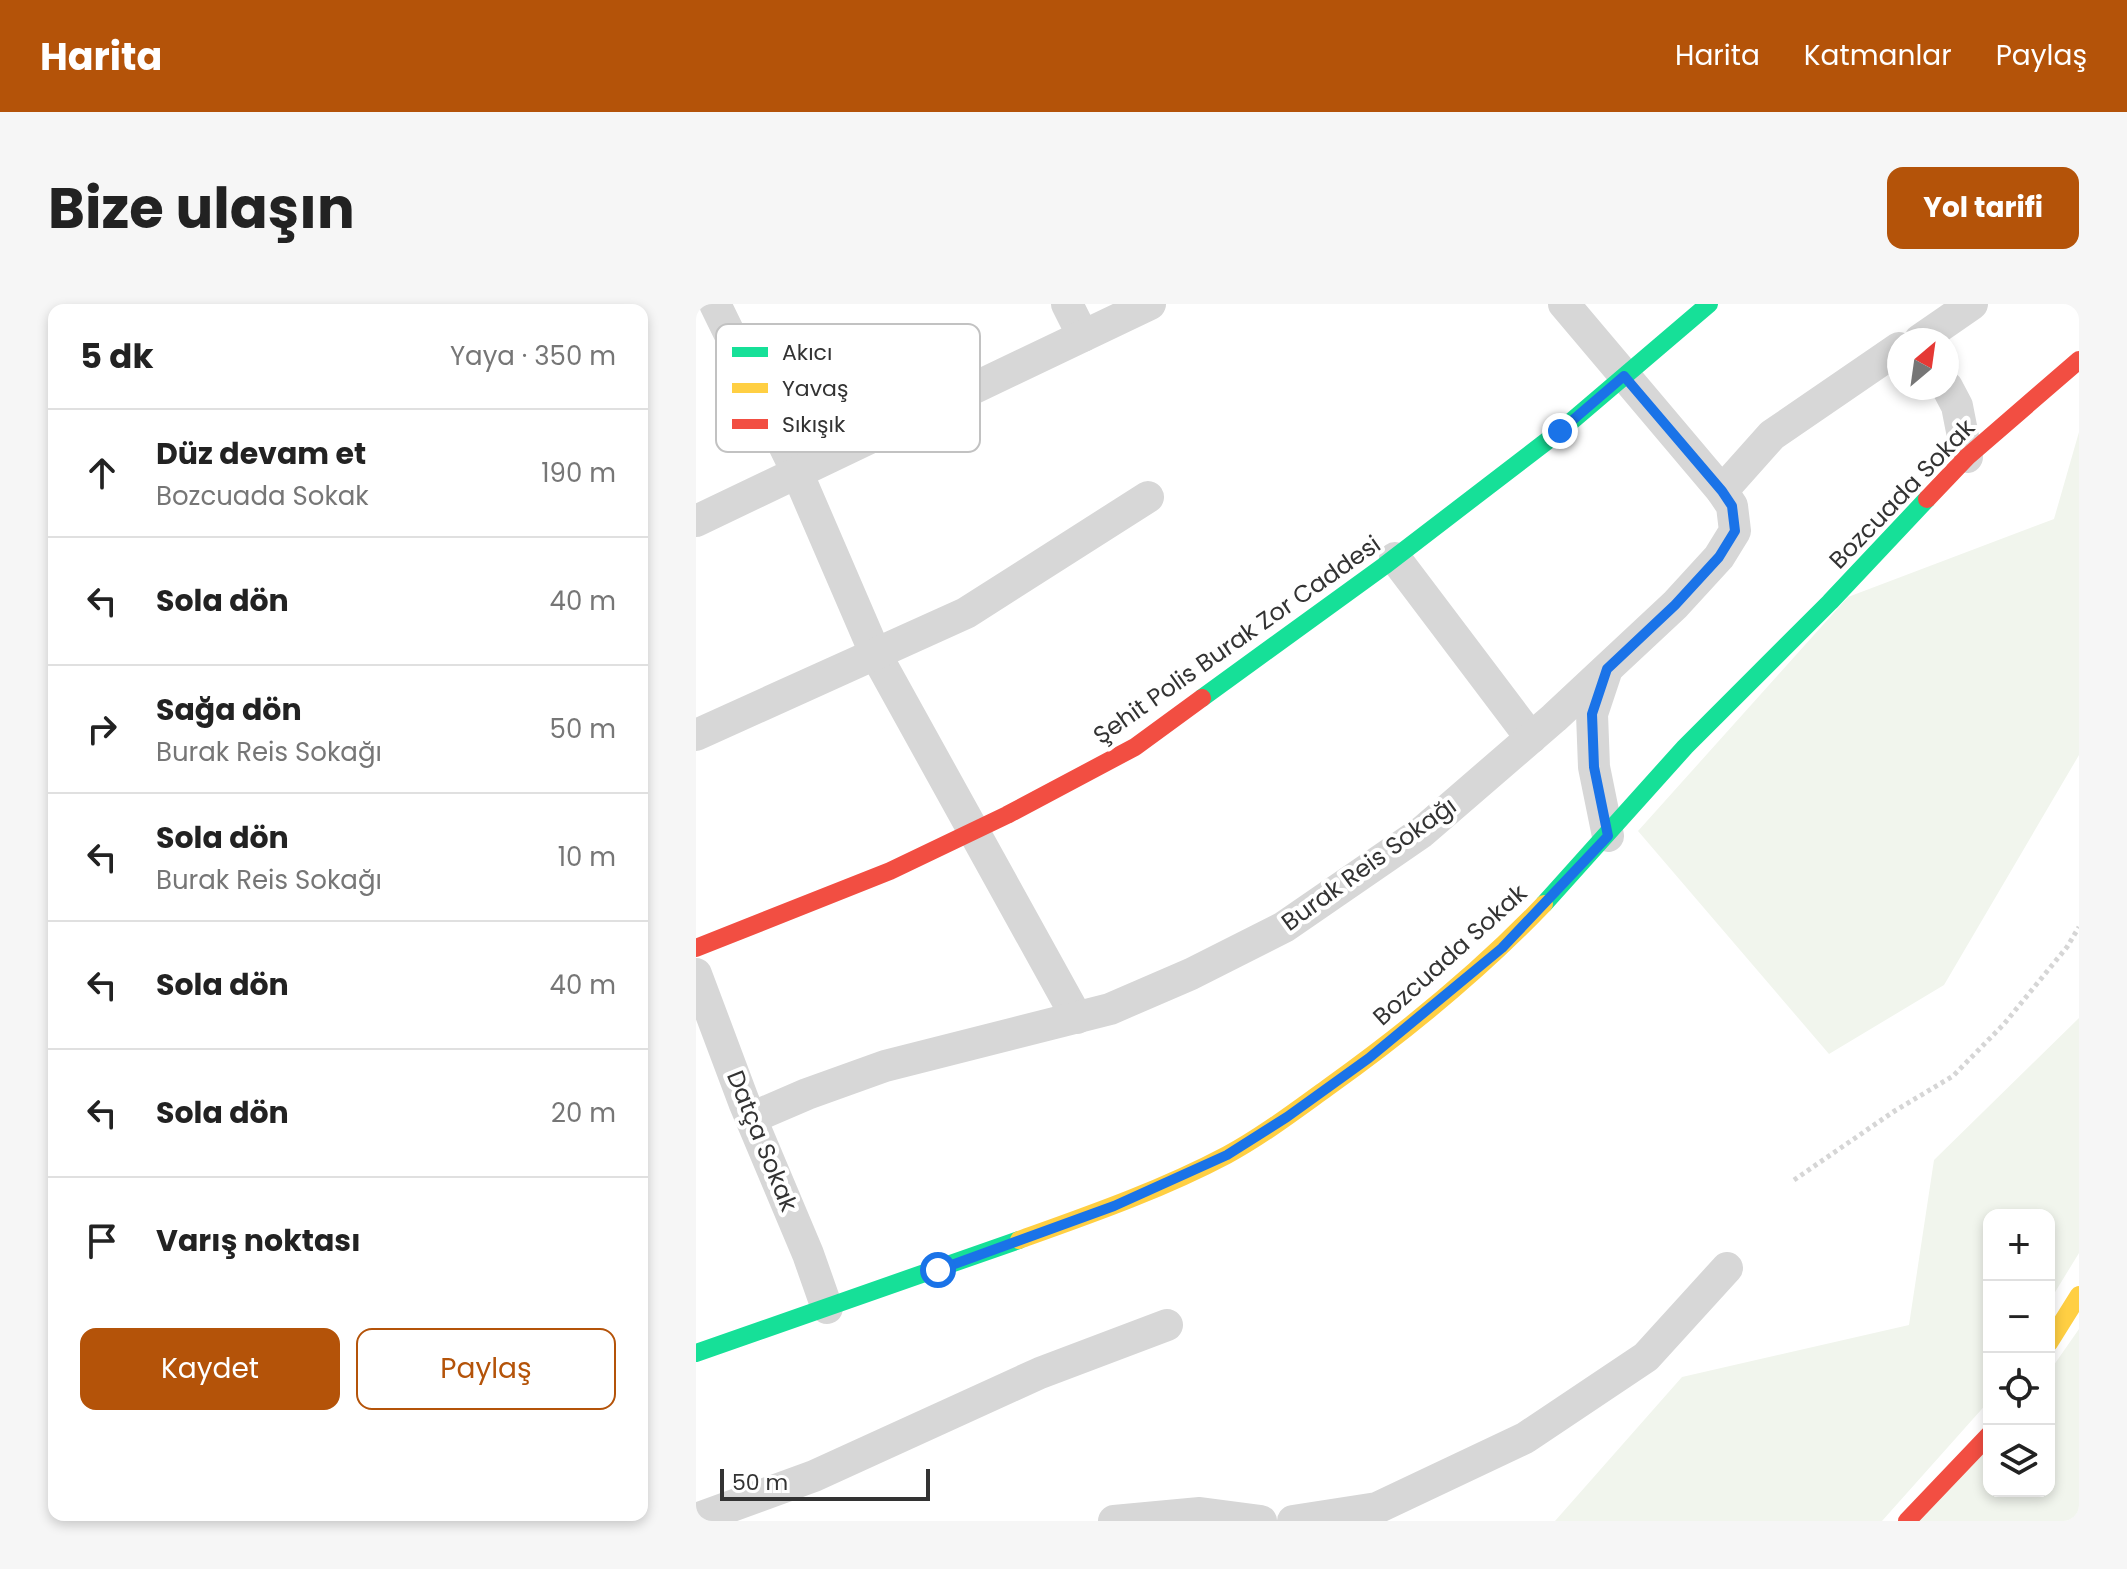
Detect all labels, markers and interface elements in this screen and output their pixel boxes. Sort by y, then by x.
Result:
text: Harita [40,30,162,83]
text: Harita [1675,36,1760,75]
text: Katmanlar [1804,36,1952,75]
text: Paylaş [1996,36,2087,75]
button: Yol tarifi [1887,167,2079,249]
text: Bize ulaşın [48,169,355,248]
legend [716,324,980,452]
north arrow [1887,328,1959,400]
text: 5 dk [80,332,153,380]
text: Akıcı [782,337,832,368]
text: Yaya · 350 m [450,338,616,374]
text: Yavaş [782,373,848,404]
text: Sıkışık [782,409,846,440]
street label: Bozcuada Sokak [1822,411,1982,576]
route end [1542,413,1578,449]
text: Düz devam et [156,432,366,475]
icon: ahead [80,451,124,495]
text: 190 m [541,455,616,491]
text: Bozcuada Sokak [156,478,369,514]
street label: Şehit Polis Burak Zor Caddesi [1087,528,1387,752]
icon: left [80,579,124,623]
text: Sola dön [156,579,289,622]
text: 40 m [550,583,616,619]
text: Sağa dön [156,688,302,731]
icon: right [80,707,124,751]
text: 50 m [550,711,616,747]
text: Burak Reis Sokağı [156,734,382,770]
street label: Burak Reis Sokağı [1275,789,1463,938]
text: Sola dön [156,816,289,859]
icon: left [80,835,124,879]
text: 10 m [558,839,616,875]
text: Burak Reis Sokağı [156,862,382,898]
street label: Bozcuada Sokak [1366,876,1534,1033]
icon: left [80,963,124,1007]
text: Sola dön [156,963,289,1006]
text: 40 m [550,967,616,1003]
street label: Datça Sokak [719,1065,806,1217]
icon: left [80,1091,124,1135]
text: Sola dön [156,1091,289,1134]
text: 20 m [551,1095,616,1131]
map controls [1983,1209,2055,1497]
button: + [1983,1209,2055,1281]
icon: arrive [80,1219,124,1263]
text: Varış noktası [156,1219,361,1262]
route start [920,1252,956,1288]
button: − [1983,1281,2055,1353]
button: Kaydet [80,1328,340,1410]
button: Paylaş [356,1328,616,1410]
button: locate [1983,1353,2055,1425]
button: layers [1983,1425,2055,1497]
scale bar [720,1465,930,1501]
text: 50 m [732,1467,788,1498]

